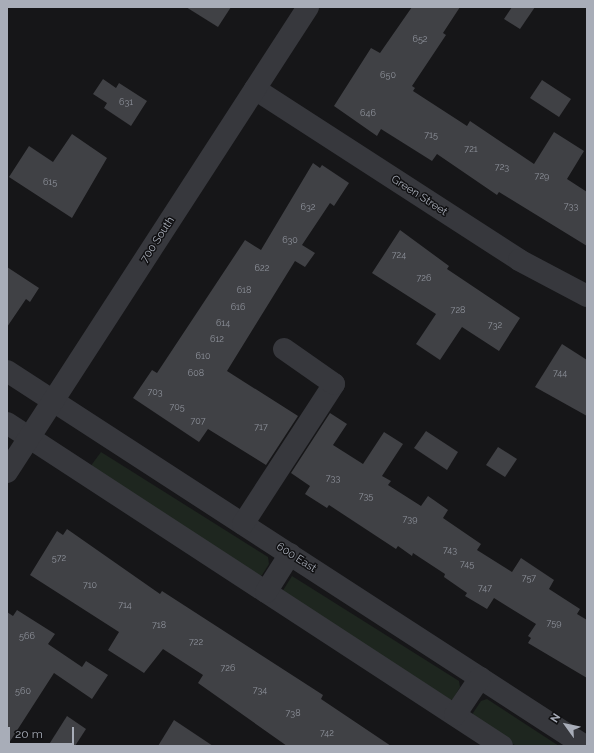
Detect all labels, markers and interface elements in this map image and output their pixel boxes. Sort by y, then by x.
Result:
house number: 652 [412,34,428,44]
house number: 650 [380,70,396,80]
house number: 631 [119,97,133,107]
house number: 646 [360,108,376,118]
house number: 715 [424,130,438,140]
house number: 721 [464,144,478,154]
house number: 723 [495,162,509,172]
house number: 729 [535,171,549,181]
street label: Green Street [388,173,450,219]
house number: 615 [43,177,57,187]
house number: 733 [564,201,578,211]
house number: 632 [301,202,315,212]
street label: 700 South [138,215,178,265]
house number: 630 [282,235,298,245]
house number: 724 [392,250,406,260]
house number: 622 [255,263,269,273]
house number: 726 [417,273,431,283]
house number: 618 [237,285,251,295]
house number: 616 [231,302,245,312]
house number: 728 [451,305,465,315]
house number: 614 [216,318,230,328]
house number: 732 [488,320,502,330]
house number: 612 [210,334,224,344]
house number: 610 [196,351,210,361]
house number: 608 [188,368,204,378]
house number: 744 [553,368,567,378]
house number: 703 [147,387,163,397]
house number: 705 [169,402,185,412]
house number: 707 [190,416,206,426]
house number: 717 [254,422,268,432]
house number: 733 [326,473,340,483]
house number: 735 [359,491,373,501]
house number: 739 [403,514,417,524]
street label: 600 East [274,540,318,576]
house number: 743 [443,545,457,555]
house number: 572 [52,553,66,563]
house number: 745 [460,559,474,569]
house number: 757 [522,573,536,583]
house number: 710 [83,580,97,590]
house number: 747 [478,583,492,593]
house number: 714 [118,600,132,610]
house number: 759 [547,618,561,628]
house number: 718 [152,620,166,630]
house number: 566 [19,631,35,641]
house number: 722 [189,637,203,647]
house number: 726 [221,663,235,673]
house number: 734 [253,685,267,695]
house number: 560 [15,686,31,696]
north arrow [546,705,586,745]
house number: 738 [286,708,300,718]
text: N [548,711,563,725]
scale bar [10,719,76,745]
text: 20 m [15,727,43,741]
house number: 742 [320,728,334,738]

